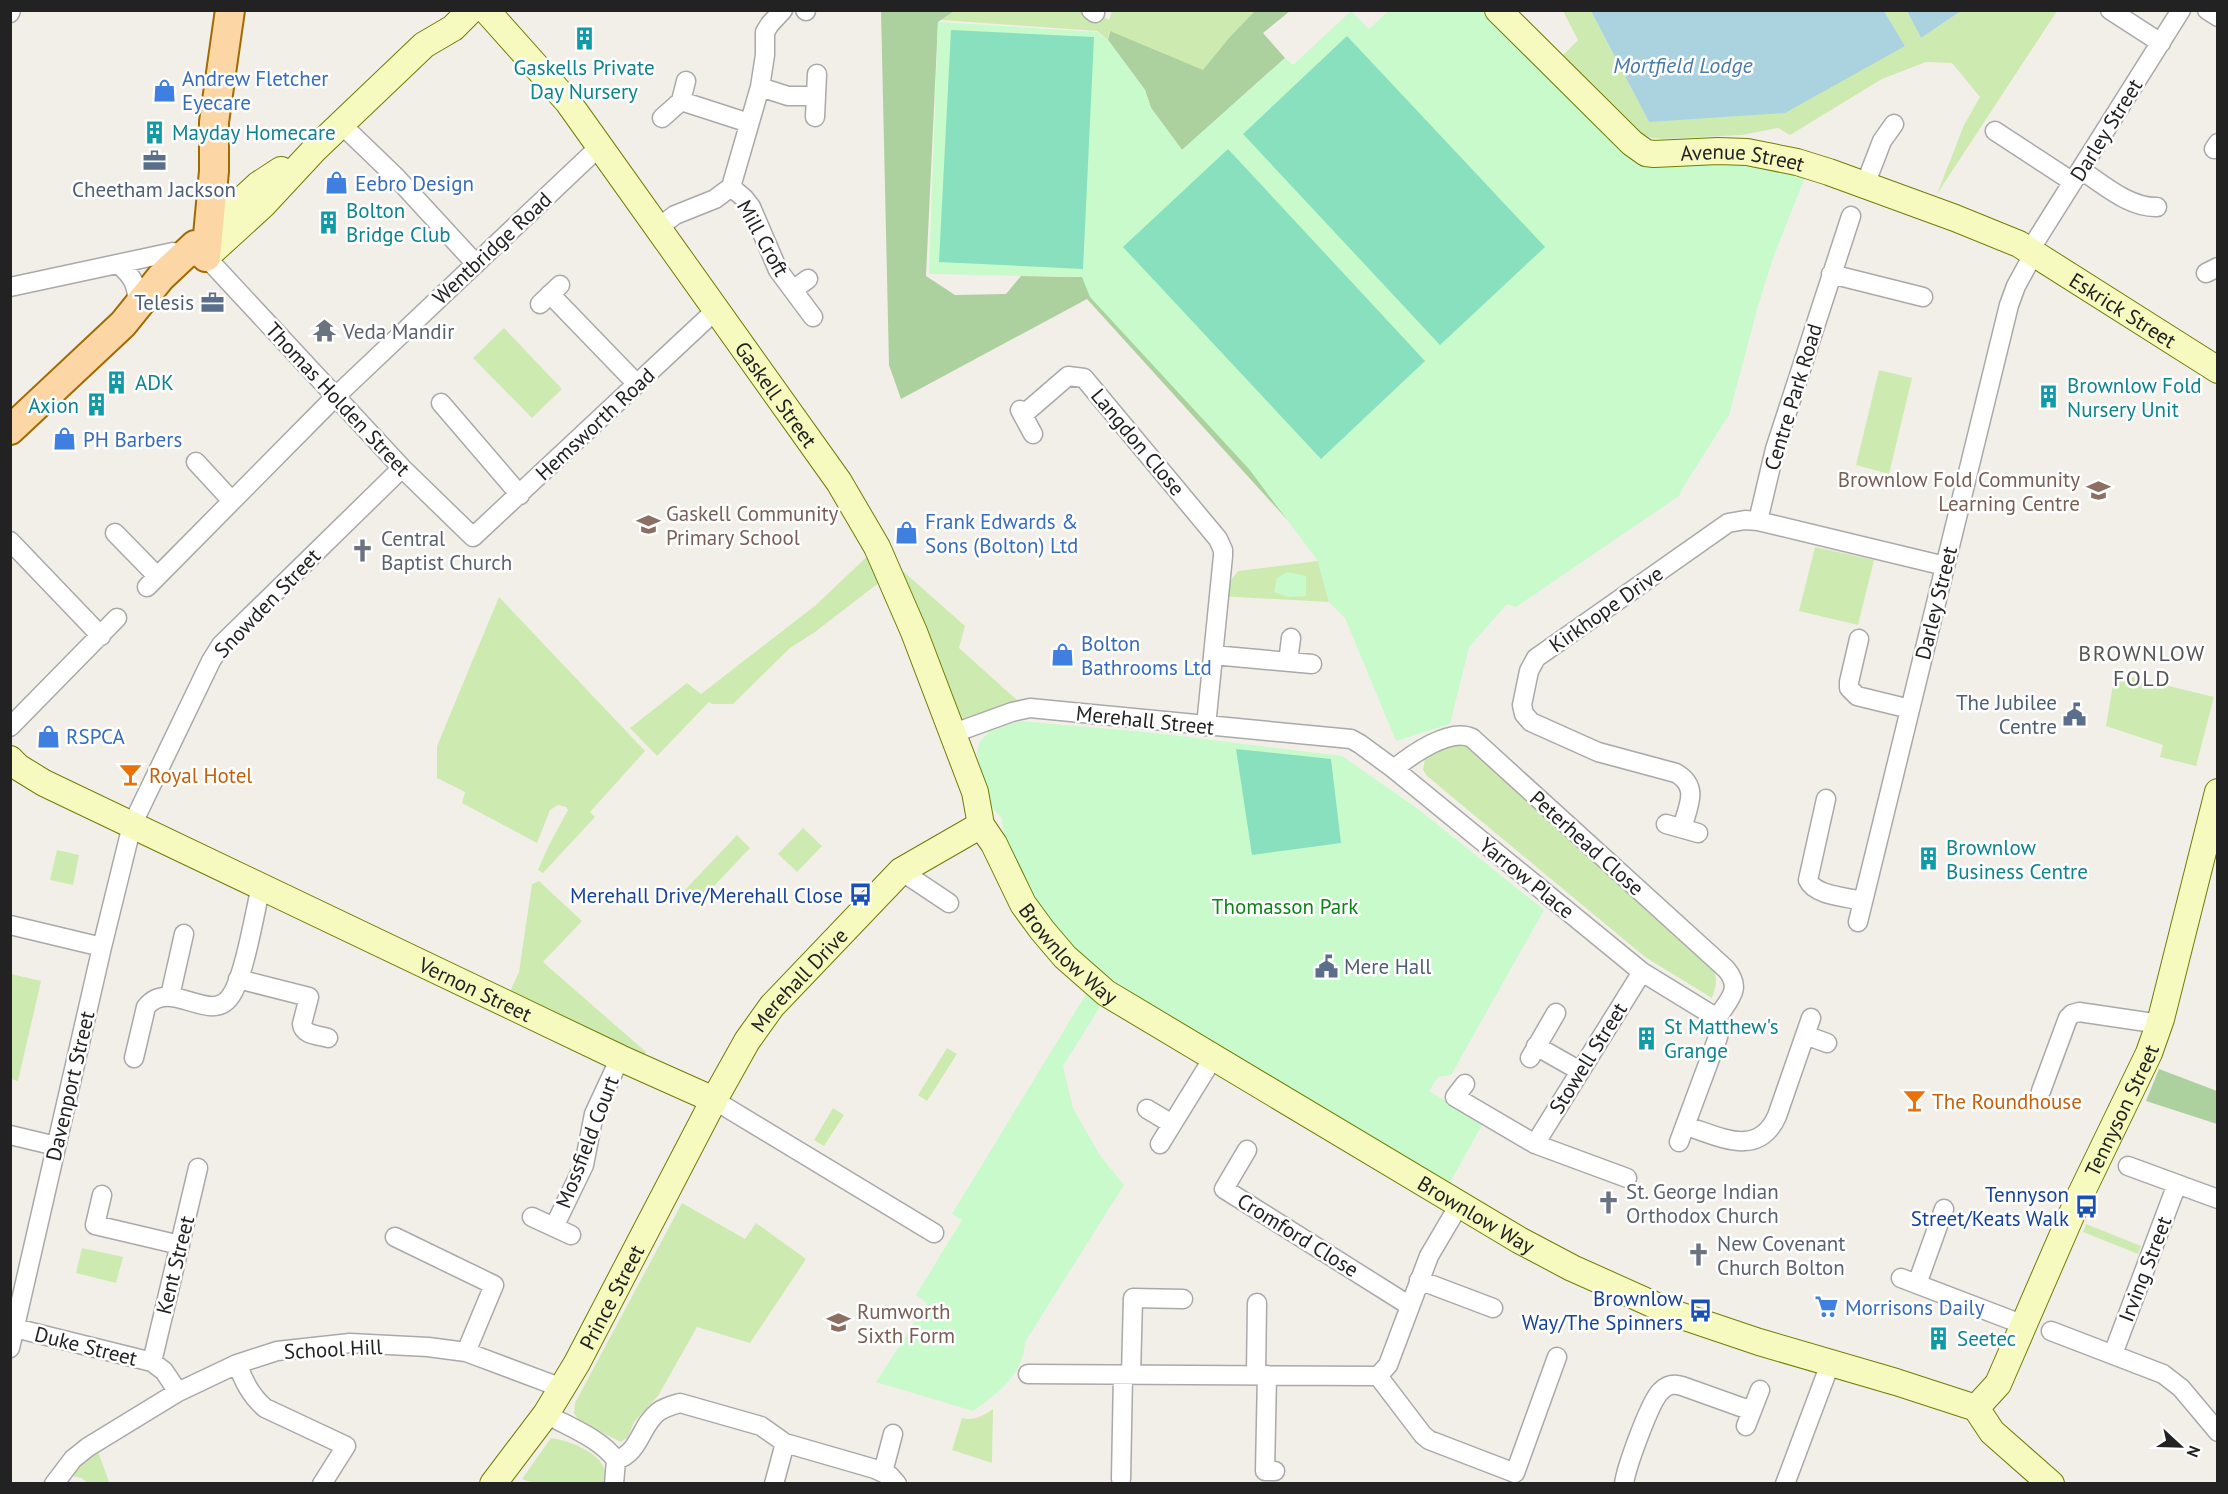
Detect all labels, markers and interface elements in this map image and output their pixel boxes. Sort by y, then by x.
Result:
building icon: Gaskells Private Day Nursery [571,26,597,52]
water label: Mortfield Lodge [1613,51,1754,79]
place label: Gaskells Private Day Nursery [513,54,655,105]
place label: Andrew Fletcher Eyecare [182,65,329,116]
street label: Darley Street [2064,74,2148,186]
shop icon: Andrew Fletcher Eyecare [151,77,177,103]
building icon: Mayday Homecare [141,119,167,145]
place label: Mayday Homecare [172,119,336,146]
street label: Avenue Street [1680,137,1808,177]
office icon: Cheetham Jackson [141,148,167,174]
shop icon: Eebro Design [324,170,350,196]
place label: Eebro Design [355,170,474,197]
place label: Cheetham Jackson [72,176,236,203]
street label: Wentbridge Road [427,186,557,310]
street label: Mill Croft [731,195,795,281]
place label: Bolton Bridge Club [346,197,451,248]
building icon: Bolton Bridge Club [315,209,341,235]
street label: Eskrick Street [2065,266,2181,354]
place label: Telesis [134,289,194,316]
office icon: Telesis [199,289,225,315]
street label: Thomas Holden Street [260,316,416,482]
temple icon: Veda Mandir [312,318,338,344]
place label: Veda Mandir [342,318,454,345]
street label: Centre Park Road [1758,320,1828,474]
street label: Gaskell Street [729,336,823,452]
street label: Hemsworth Road [530,362,660,486]
building icon: ADK [104,369,130,395]
place label: ADK [135,369,174,396]
place label: Brownlow Fold Nursery Unit [2067,372,2202,423]
street label: Langdon Close [1085,383,1191,501]
building icon: Brownlow Fold Nursery Unit [2036,384,2062,410]
place label: Axion [28,392,79,419]
building icon: Axion [84,392,110,418]
shop icon: PH Barbers [52,426,78,452]
place label: PH Barbers [83,426,182,453]
place label: Brownlow Fold Community Learning Centre [1838,466,2080,517]
school or university icon: Brownlow Fold Community Learning Centre [2085,478,2111,504]
place label: Gaskell Community Primary School [666,500,839,551]
place label: Frank Edwards & Sons (Bolton) Ltd [925,508,1078,559]
school or university icon: Gaskell Community Primary School [635,512,661,538]
shop icon: Frank Edwards & Sons (Bolton) Ltd [894,520,920,546]
place label: Central Baptist Church [381,525,512,576]
church icon: Central Baptist Church [350,537,376,563]
street label: Snowden Street [208,543,326,663]
street label: Darley Street [1909,544,1963,662]
street label: Kirkhope Drive [1544,560,1668,658]
place label: Bolton Bathrooms Ltd [1081,630,1212,681]
district label: BROWNLOW FOLD [2078,639,2206,692]
shop icon: Bolton Bathrooms Ltd [1050,642,1076,668]
place label: The Jubilee Centre [1956,689,2057,740]
street label: Merehall Street [1075,699,1215,741]
public building icon: The Jubilee Centre [2062,701,2088,727]
shop icon: RSPCA [35,723,61,749]
place label: RSPCA [66,723,125,750]
bar icon: Royal Hotel [118,762,144,788]
place label: Royal Hotel [149,762,253,789]
street label: Peterhead Close [1524,785,1650,901]
street label: Yarrow Place [1474,832,1580,924]
place label: Brownlow Business Centre [1946,834,2088,885]
building icon: Brownlow Business Centre [1915,846,1941,872]
place label: Merehall Drive/Merehall Close [570,882,843,909]
bus stop icon: Merehall Drive/Merehall Close [848,882,874,908]
park label: Thomasson Park [1212,893,1358,920]
street label: Brownlow Way [1013,898,1123,1010]
street label: Merehall Drive [744,922,853,1037]
street label: Vernon Street [414,950,536,1027]
public building icon: Mere Hall [1313,953,1339,979]
place label: Mere Hall [1344,953,1432,980]
street label: Stowell Street [1543,997,1633,1119]
street label: Davenport Street [40,1008,100,1164]
place label: St Matthew's Grange [1664,1013,1779,1064]
building icon: St Matthew's Grange [1633,1025,1659,1051]
street label: Tennyson Street [2078,1041,2164,1181]
street label: Mossfield Court [549,1072,625,1212]
bar icon: The Roundhouse [1901,1088,1927,1114]
place label: The Roundhouse [1932,1088,2082,1115]
street label: Brownlow Way [1413,1169,1540,1259]
place label: St. George Indian Orthodox Church [1626,1178,1779,1229]
place label: Tennyson Street/Keats Walk [1911,1181,2069,1232]
street label: Cromford Close [1232,1187,1364,1283]
church icon: St. George Indian Orthodox Church [1595,1190,1621,1216]
bus stop icon: Tennyson Street/Keats Walk [2074,1193,2100,1219]
street label: Irving Street [2113,1212,2177,1326]
street label: Kent Street [150,1213,200,1317]
place label: New Covenant Church Bolton [1717,1230,1845,1281]
street label: Prince Street [573,1240,650,1354]
church icon: New Covenant Church Bolton [1686,1242,1712,1268]
place label: Brownlow Way/The Spinners [1522,1285,1684,1336]
supermarket icon: Morrisons Daily [1814,1294,1840,1320]
place label: Morrisons Daily [1845,1294,1985,1321]
bus stop icon: Brownlow Way/The Spinners [1688,1297,1714,1323]
place label: Rumworth Sixth Form [857,1298,955,1349]
school or university icon: Rumworth Sixth Form [826,1310,852,1336]
street label: Duke Street [32,1320,140,1372]
building icon: Seetec [1926,1325,1952,1351]
place label: Seetec [1957,1325,2016,1352]
street label: School Hill [283,1333,383,1365]
north arrow [2150,1416,2210,1476]
text: N [2183,1443,2205,1460]

